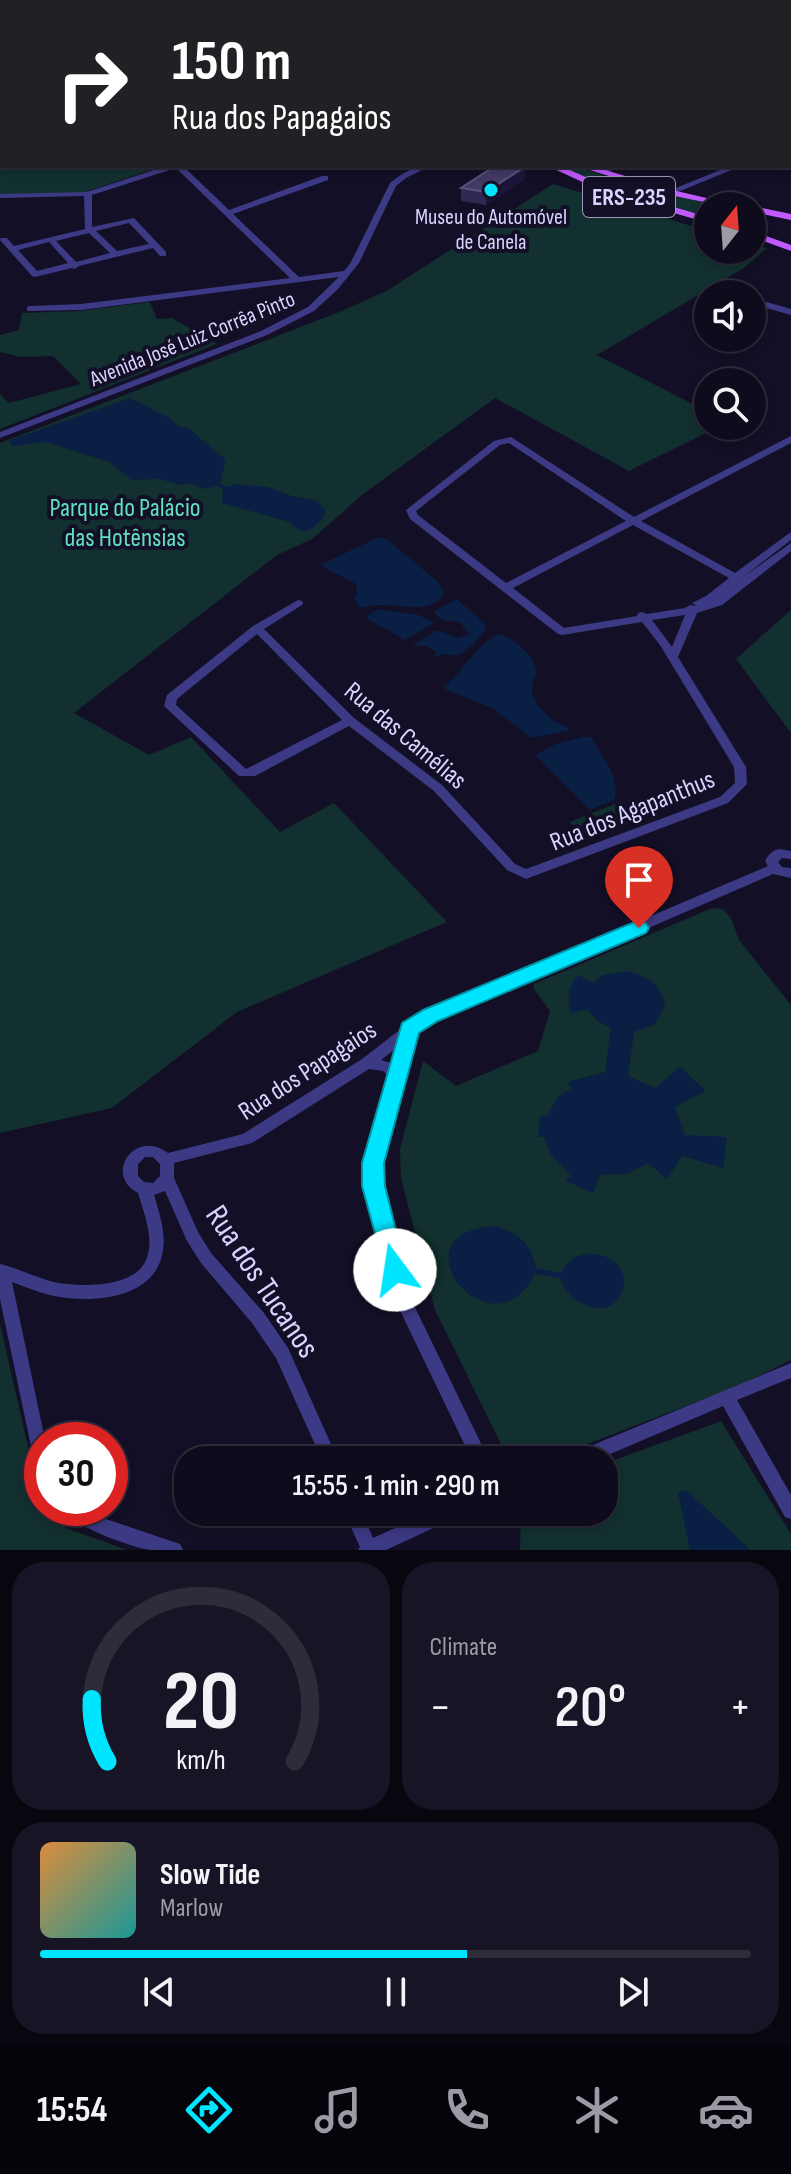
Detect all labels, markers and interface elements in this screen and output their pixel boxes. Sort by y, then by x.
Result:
text: 150 m [172,29,291,96]
icon: right [40,32,144,136]
text: Rua dos Papagaios [172,97,392,140]
road number: ERS-235 [583,177,675,217]
marker: Museu do Automóvel de Canela [482,181,500,199]
north arrow [694,192,766,264]
map controls [694,192,766,440]
place label: Museu do Automóvel de Canela [415,204,567,256]
button: sound [694,280,766,352]
street label: Avenida José Luiz Corrêa Pinto [85,286,299,393]
button: search [694,368,766,440]
park label: Parque do Palácio das Hotênsias [49,493,201,554]
street label: Rua das Camélias [338,676,473,796]
street label: Rua dos Agapanthus [546,764,719,859]
pin [605,846,673,928]
icon: arrive [617,858,661,902]
street label: Rua dos Papagaios [233,1015,383,1127]
street label: Rua dos Tucanos [196,1198,327,1366]
position arrow [353,1228,437,1312]
speed limit sign: 30 [24,1422,128,1526]
text: 15:55 · 1 min · 290 m [292,1468,500,1504]
text: Climate [430,1632,497,1663]
text: 20 [163,1653,239,1753]
text: 20° [554,1672,626,1744]
text: − [430,1681,451,1734]
text: + [729,1681,751,1734]
text: km/h [176,1743,225,1778]
text: Slow Tide [160,1857,260,1893]
text: Marlow [160,1893,223,1924]
icon: previous [137,1970,181,2014]
icon: pause [374,1970,418,2014]
icon: next [611,1970,655,2014]
icon: directions [181,2082,237,2138]
icon: music [310,2082,366,2138]
icon: phone [439,2082,495,2138]
icon: climate [569,2082,625,2138]
icon: car [698,2082,754,2138]
text: 15:54 [37,2089,107,2132]

